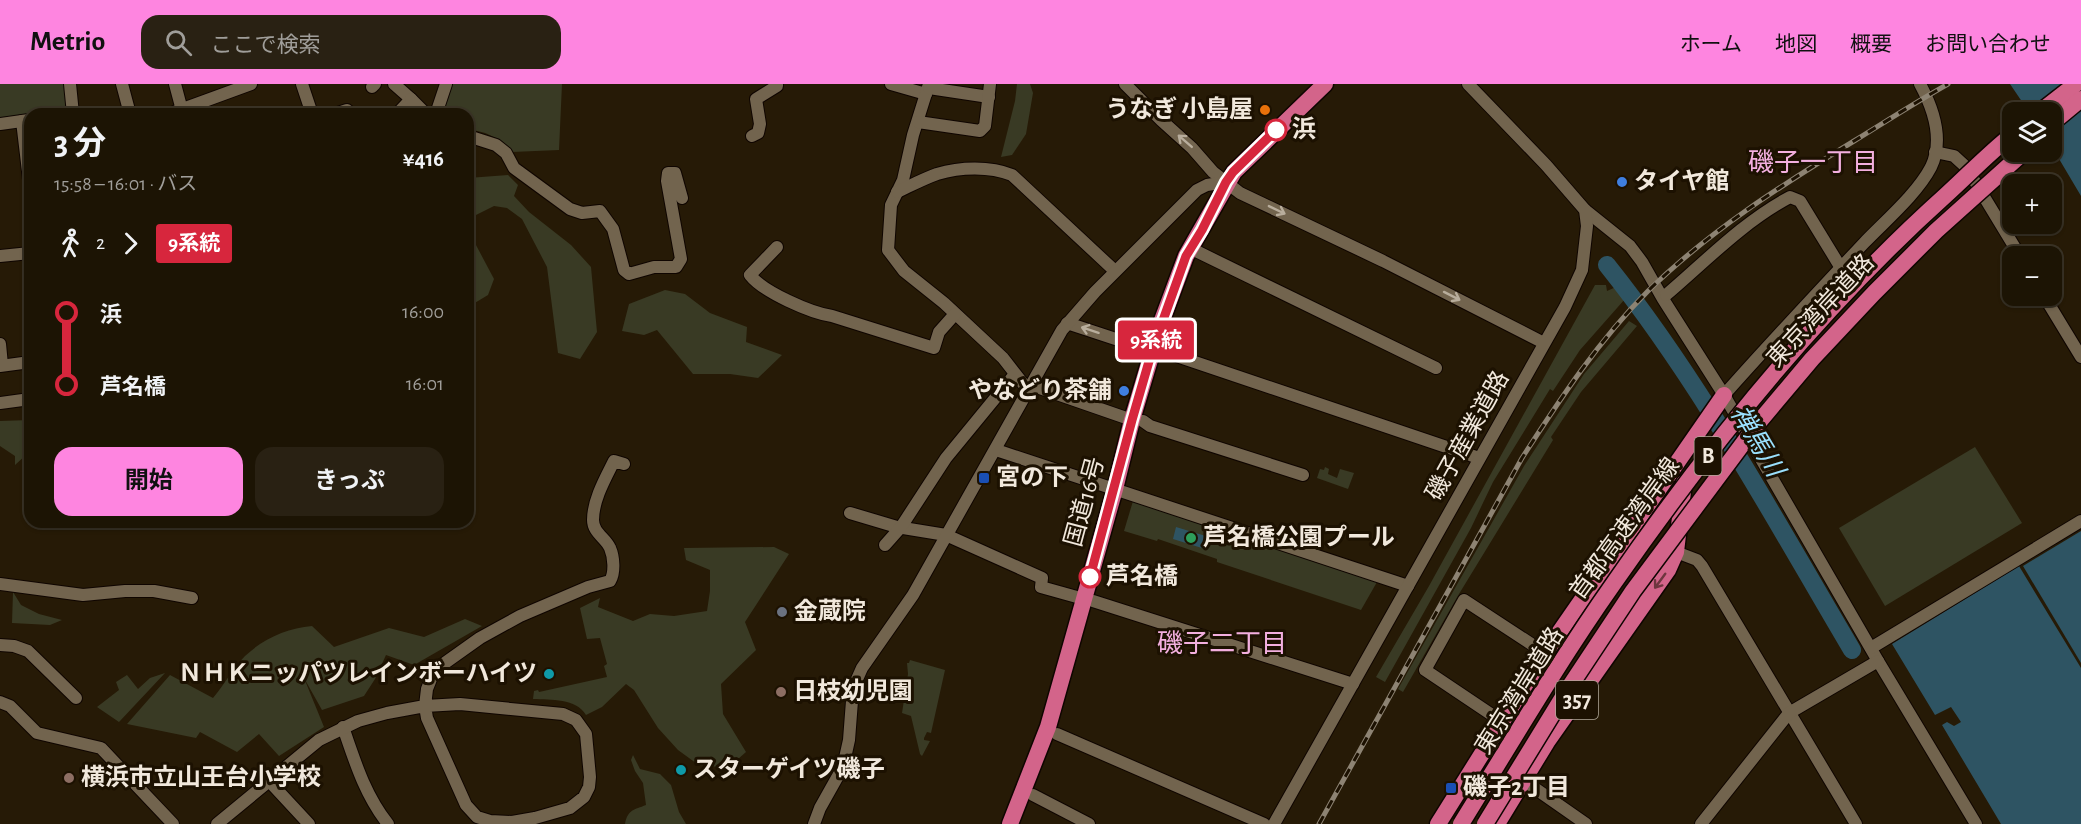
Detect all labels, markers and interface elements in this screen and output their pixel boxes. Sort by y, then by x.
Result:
search box [141,15,561,69]
icon: search [162,26,195,59]
text: Metrio [30,28,105,56]
text: ここで検索 [210,34,320,56]
text: ホーム [1680,34,1742,55]
text: 地図 [1775,34,1817,55]
text: 概要 [1850,34,1892,55]
text: お問い合わせ [1925,34,2051,55]
place label: うなぎ 小島屋 [1105,96,1253,122]
map controls [2002,102,2062,306]
button: layers [2002,102,2062,162]
marker: うなぎ 小島屋 [1258,103,1272,117]
place label: 浜 [1292,116,1316,142]
marker: 浜 [1265,119,1287,141]
text: 3 分 [54,128,106,161]
one-way arrow [1178,134,1193,148]
text: ¥416 [403,148,444,170]
district label: 磯子一丁目 [1748,149,1878,176]
place label: タイヤ館 [1634,168,1729,194]
text: 15:58 – 16:01 · バス [54,174,197,194]
button: + [2002,174,2062,234]
marker: タイヤ館 [1615,175,1629,189]
one-way arrow [1268,205,1286,217]
icon: walk [54,227,87,260]
icon: forward [114,227,147,260]
text: 2 [96,233,105,253]
text: 9系統 [168,233,220,254]
button: − [2002,246,2062,306]
street label: 東京湾岸道路 [1762,249,1879,372]
one-way arrow [1443,291,1461,302]
text: 16:00 [402,302,444,322]
text: 浜 [100,304,122,326]
line badge: 9系統 [1122,320,1190,360]
one-way arrow [1081,324,1100,335]
text: 9系統 [1130,330,1182,351]
street label: 磯子産業道路 [1421,366,1513,505]
text: 16:01 [406,374,444,394]
text: 芦名橋 [100,376,166,398]
place label: やなどり茶舗 [968,377,1112,403]
marker: やなどり茶舗 [1117,384,1131,398]
water label: 禅馬川 [1726,400,1791,484]
road number: B [1694,437,1722,475]
button: 開始 [54,447,243,516]
button: きっぷ [255,447,444,516]
street label: 首都高速湾岸線 [1564,453,1684,604]
street label: 国道16号 [1060,454,1108,549]
place label: 宮の下 [996,464,1068,490]
marker: 宮の下 [977,471,991,485]
place label: 芦名橋公園プール [1203,524,1395,550]
marker: 芦名橋公園プール [1184,531,1198,545]
place label: 芦名橋 [1106,563,1178,589]
marker: 芦名橋 [1079,566,1101,588]
one-way arrow [1654,572,1666,588]
place label: 金蔵院 [794,598,866,624]
marker: 金蔵院 [775,605,789,619]
street label: 東京湾岸道路 [1470,623,1568,758]
district label: 磯子二丁目 [1157,630,1287,657]
place label: ＮＨＫニッパツレインボーハイツ [178,660,537,686]
marker: ＮＨＫニッパツレインボーハイツ [542,667,556,681]
place label: 日枝幼児園 [793,678,913,704]
road number: 357 [1556,681,1598,719]
marker: 日枝幼児園 [774,685,788,699]
place label: スターゲイツ磯子 [693,756,885,782]
marker: スターゲイツ磯子 [674,763,688,777]
place label: 横浜市立山王台小学校 [81,764,321,790]
marker: 横浜市立山王台小学校 [62,771,76,785]
place label: 磯子2丁目 [1463,774,1570,800]
marker: 磯子2丁目 [1444,781,1458,795]

